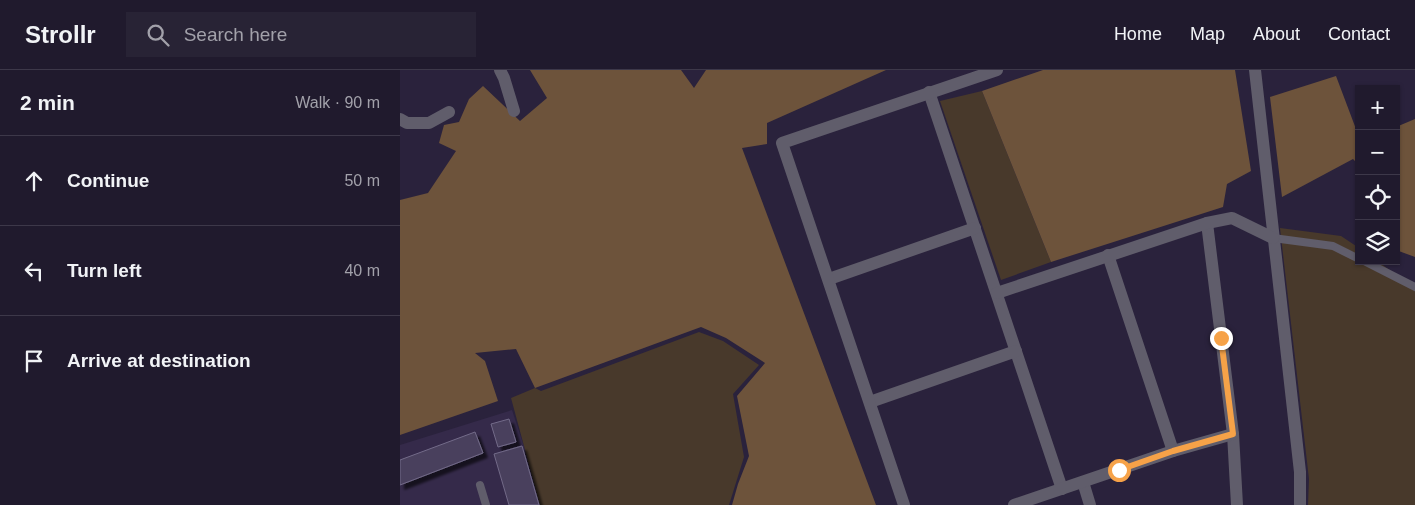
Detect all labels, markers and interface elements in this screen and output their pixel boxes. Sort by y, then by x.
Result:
search box [126,12,476,57]
text: Strollr [25,21,96,48]
icon: search [144,21,172,49]
text: Search here [184,24,287,45]
text: Home [1114,24,1162,44]
text: Map [1190,24,1225,44]
text: About [1253,24,1300,44]
text: Contact [1328,24,1390,44]
map controls [1355,85,1400,265]
button: + [1355,85,1400,130]
text: 2 min [20,91,75,114]
text: Walk · 90 m [295,94,380,111]
button: − [1355,130,1400,175]
icon: ahead [20,167,48,195]
text: Continue [67,170,149,191]
text: 50 m [344,172,380,189]
button: locate [1355,175,1400,220]
button: layers [1355,220,1400,265]
icon: left [20,257,48,285]
text: Turn left [67,260,142,281]
text: 40 m [344,262,380,279]
route end [1210,327,1233,350]
icon: arrive [20,347,48,375]
text: Arrive at destination [67,350,251,371]
route start [1108,459,1131,482]

